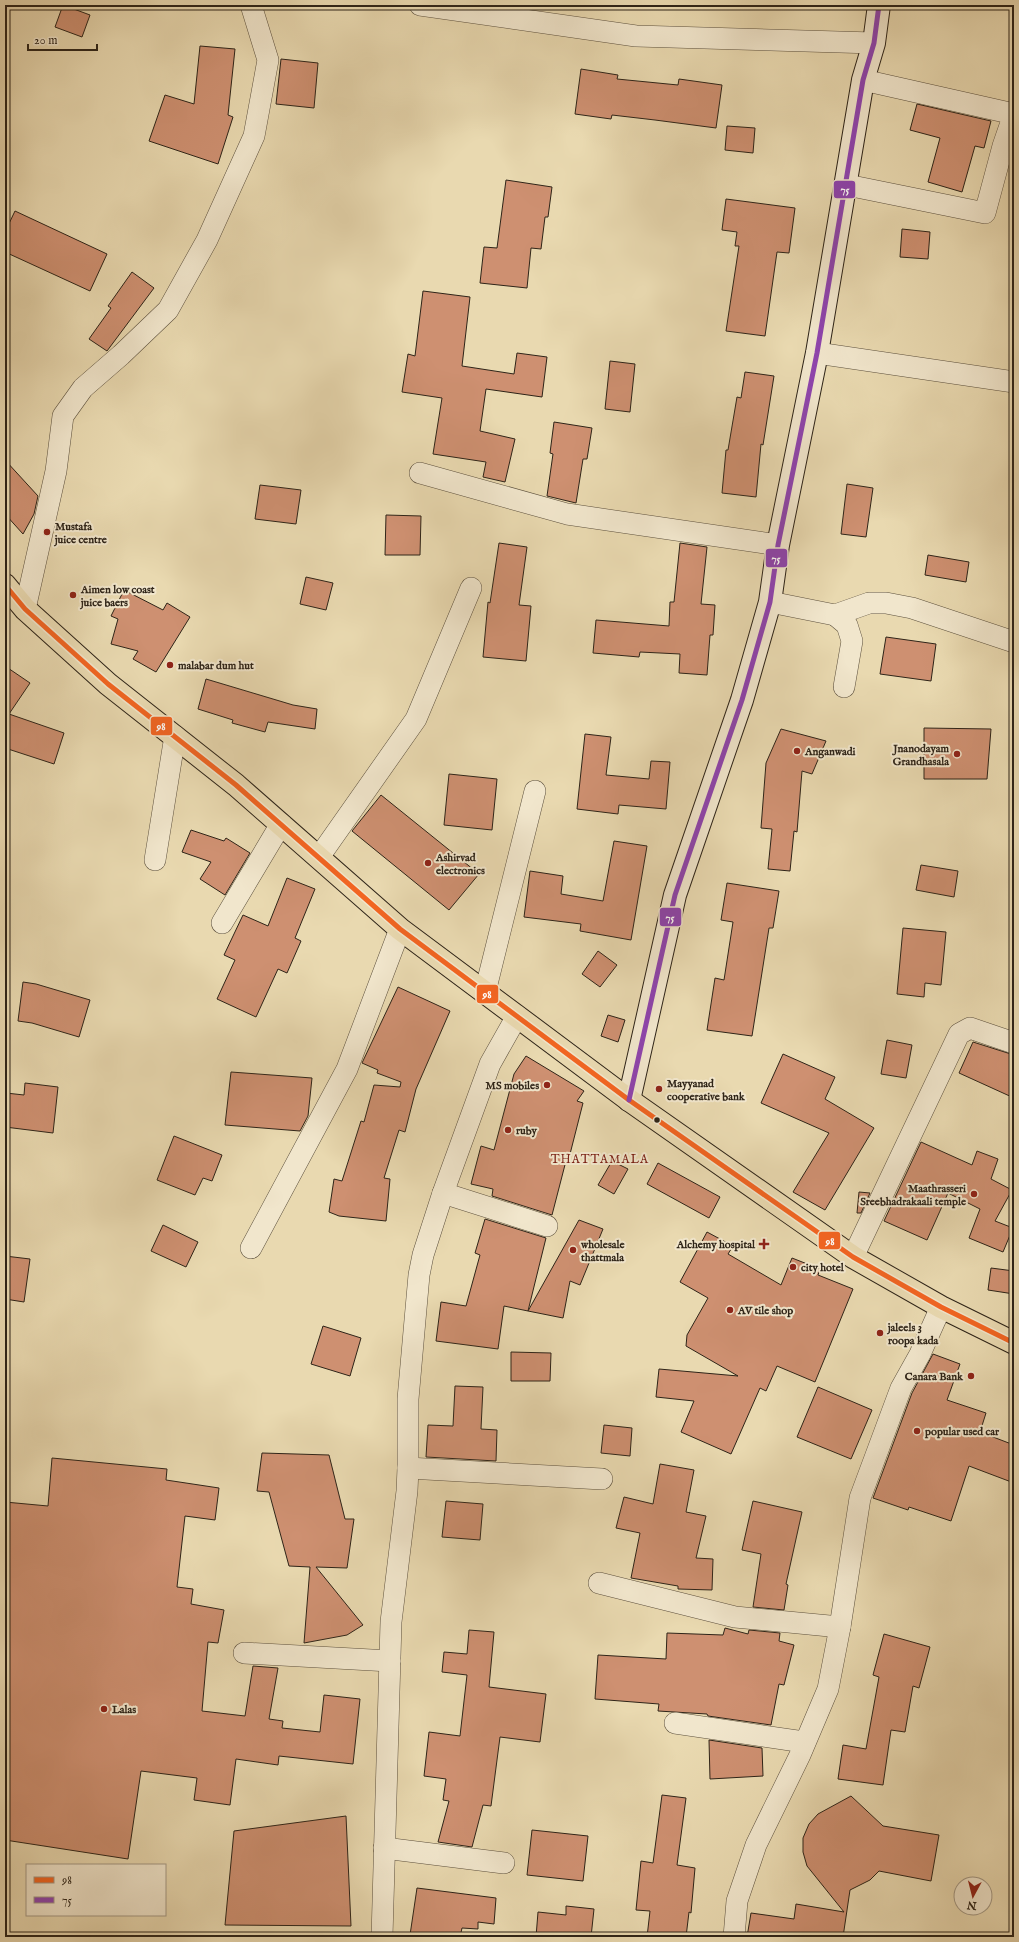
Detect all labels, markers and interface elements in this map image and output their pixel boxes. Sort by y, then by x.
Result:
scale bar [28,26,97,52]
text: 20 m [34,33,57,48]
line badge: 75 [833,180,856,199]
text: 75 [840,183,850,197]
place label: Mustafa juice centre [53,520,107,547]
marker: Mustafa juice centre [42,527,52,537]
line badge: 75 [765,548,788,568]
text: 75 [771,552,781,566]
place label: Aimen low coast juice baers [79,583,155,610]
marker: Aimen low coast juice baers [68,590,78,600]
place label: malabar dum hut [178,659,254,673]
marker: malabar dum hut [165,660,175,670]
line badge: 98 [150,716,173,736]
text: 98 [155,720,166,734]
place label: Jnanodayam Grandhasala [891,742,949,769]
place label: Anganwadi [804,745,856,759]
marker: Anganwadi [792,746,802,756]
marker: Jnanodayam Grandhasala [952,749,962,759]
place label: Ashirvad electronics [435,851,485,878]
marker: Ashirvad electronics [423,858,433,868]
line badge: 75 [659,907,682,927]
text: 75 [665,911,675,925]
line badge: 98 [476,984,499,1004]
text: 98 [481,988,492,1002]
place label: Mayyanad cooperative bank [667,1077,746,1104]
place label: MS mobiles [486,1079,539,1093]
marker: MS mobiles [542,1080,552,1090]
marker: Mayyanad cooperative bank [654,1084,664,1094]
unlabelled marker [652,1115,662,1125]
place label: ruby [516,1124,538,1138]
marker: ruby [503,1125,513,1135]
district label: THATTAMALA [551,1152,649,1167]
place label: Maathrasseri Sreebhadrakaali temple [860,1182,966,1209]
marker: Maathrasseri Sreebhadrakaali temple [969,1189,979,1199]
line badge: 98 [818,1231,841,1250]
text: 98 [824,1235,835,1249]
place label: wholesale thattmala [580,1238,625,1265]
place label: Alchemy hospital [676,1238,756,1252]
marker: Alchemy hospital [758,1238,770,1250]
marker: wholesale thattmala [568,1245,578,1255]
place label: city hotel [801,1261,845,1275]
marker: city hotel [788,1262,798,1272]
place label: AV tile shop [737,1304,793,1318]
marker: AV tile shop [725,1305,735,1315]
place label: jaleels 3 roopa kada [886,1321,939,1348]
marker: jaleels 3 roopa kada [875,1328,885,1338]
place label: Canara Bank [905,1370,964,1384]
marker: Canara Bank [966,1371,976,1381]
place label: popular used car [924,1425,1000,1439]
marker: popular used car [912,1426,922,1436]
place label: Lalas [111,1703,136,1717]
marker: Lalas [99,1704,109,1714]
legend [26,1864,166,1916]
text: 98 [61,1873,72,1888]
north arrow [953,1876,993,1916]
text: 75 [62,1893,73,1908]
text: N [966,1897,978,1913]

